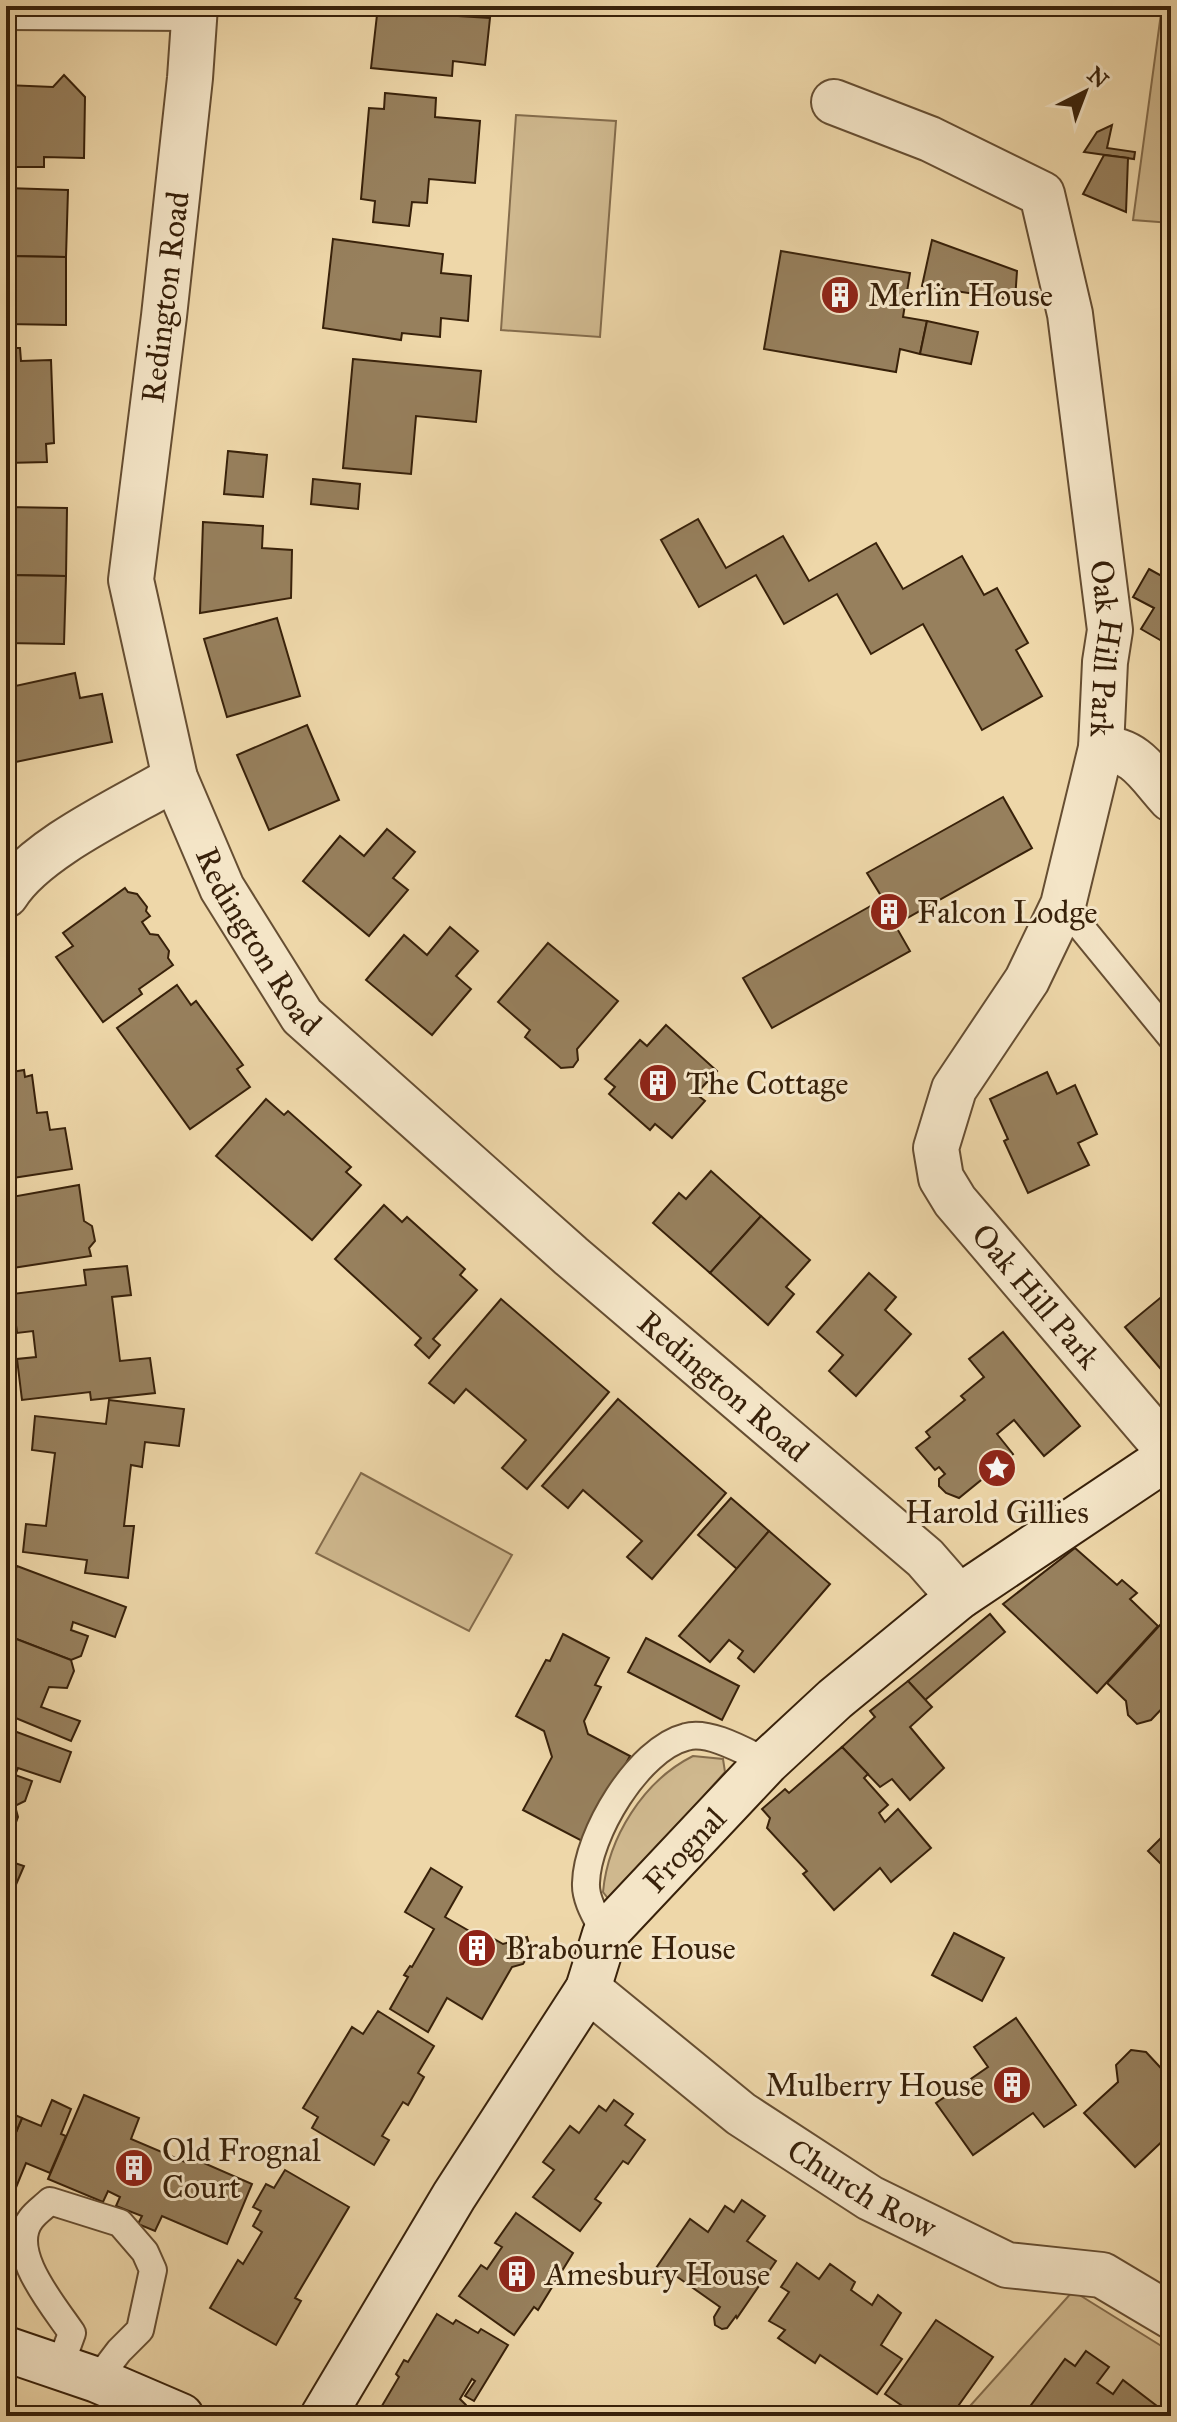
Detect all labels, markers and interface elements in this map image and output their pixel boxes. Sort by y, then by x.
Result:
north arrow [1045,52,1125,132]
text: N [1082,61,1114,94]
street label: Redington Road [133,189,198,405]
building icon: Merlin House [819,274,861,316]
place label: Merlin House [868,276,1053,315]
street label: Oak Hill Park [1081,558,1130,738]
street label: Redington Road [187,841,329,1044]
building icon: Falcon Lodge [868,891,910,933]
place label: Falcon Lodge [917,893,1098,932]
building icon: The Cottage [637,1062,679,1104]
place label: The Cottage [686,1064,848,1103]
street label: Oak Hill Park [963,1216,1109,1377]
street label: Redington Road [630,1303,817,1470]
place icon: Harold Gillies [976,1447,1018,1489]
place label: Harold Gillies [905,1493,1089,1532]
street label: Frognal [635,1799,734,1901]
building icon: Brabourne House [456,1927,498,1969]
place label: Brabourne House [505,1929,736,1968]
building icon: Mulberry House [991,2064,1033,2106]
place label: Mulberry House [765,2066,984,2105]
place label: Old Frognal Court [162,2131,321,2207]
street label: Church Row [780,2131,943,2248]
building icon: Old Frognal Court [113,2147,155,2189]
building icon: Amesbury House [496,2253,538,2295]
place label: Amesbury House [543,2255,770,2294]

